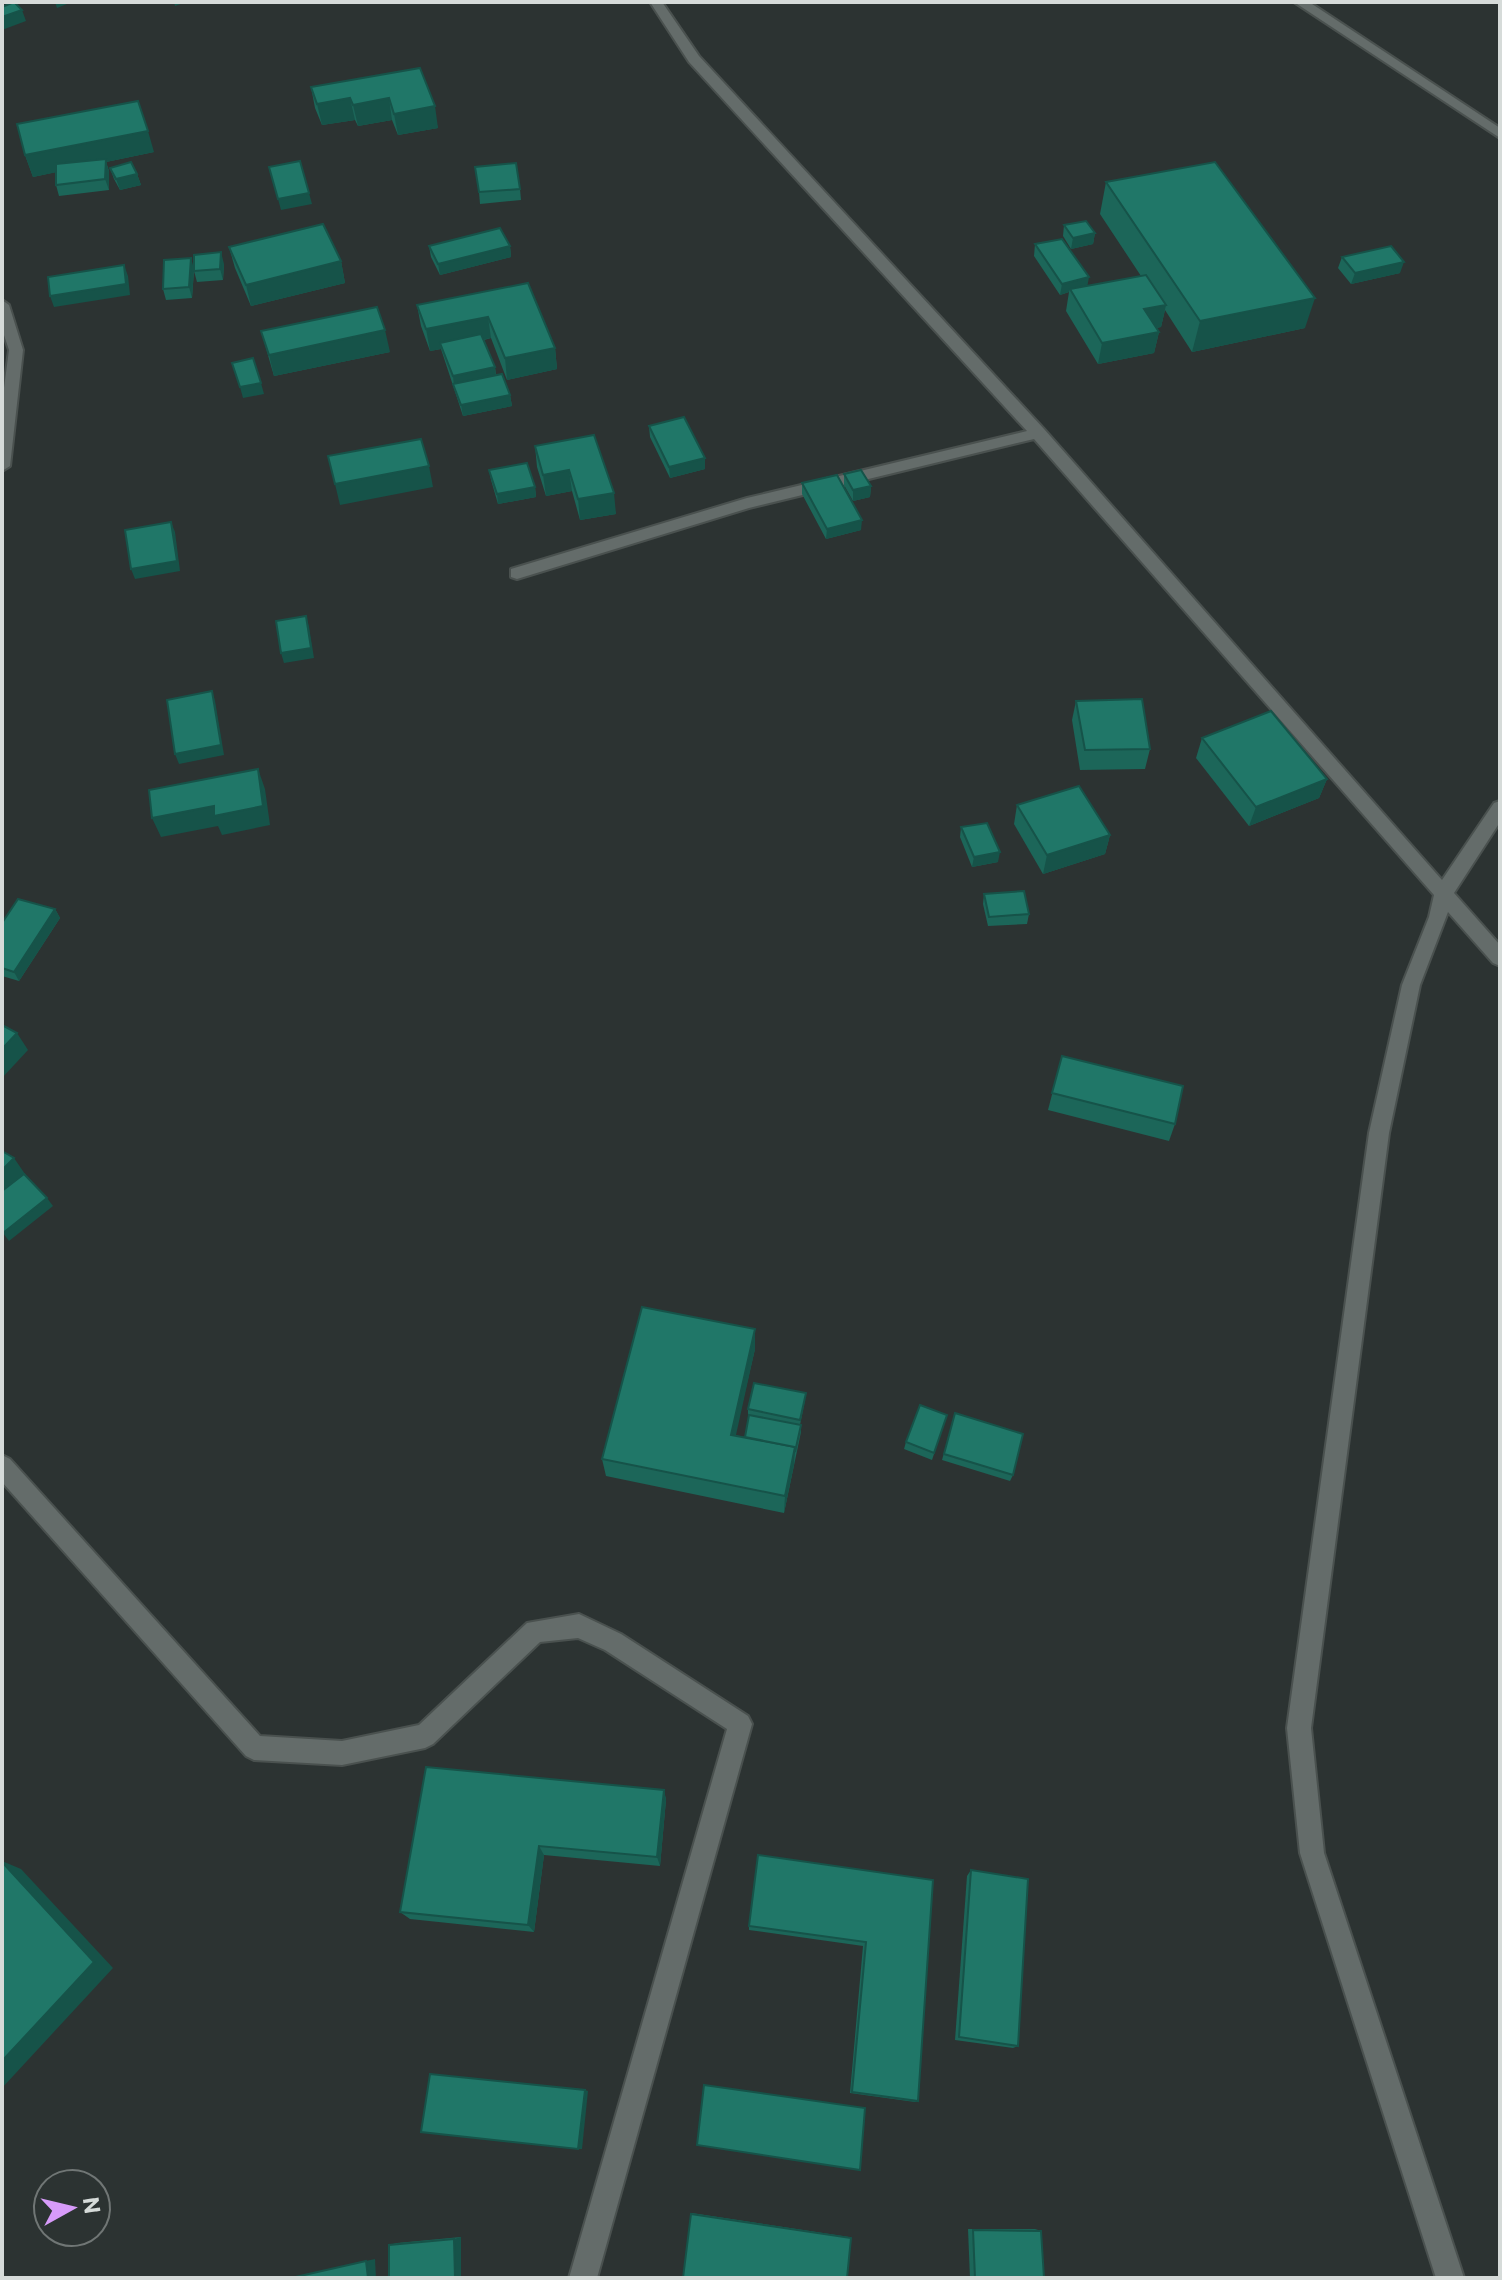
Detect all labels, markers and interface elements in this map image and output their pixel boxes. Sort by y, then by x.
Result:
north arrow [32,2168,112,2248]
text: N [78,2195,107,2215]

